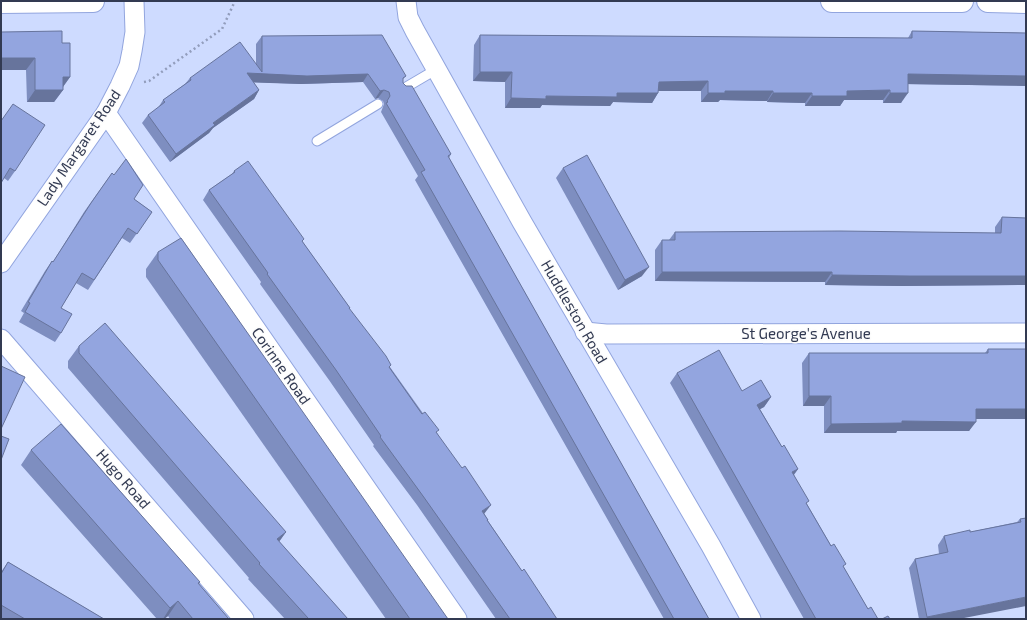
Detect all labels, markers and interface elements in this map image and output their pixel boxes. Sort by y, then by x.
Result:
street label: Lady Margaret Road [32,86,124,209]
street label: Huddleston Road [538,256,612,367]
street label: Corinne Road [249,323,315,408]
street label: St George's Avenue [741,324,871,342]
street label: Hugo Road [93,445,155,512]

